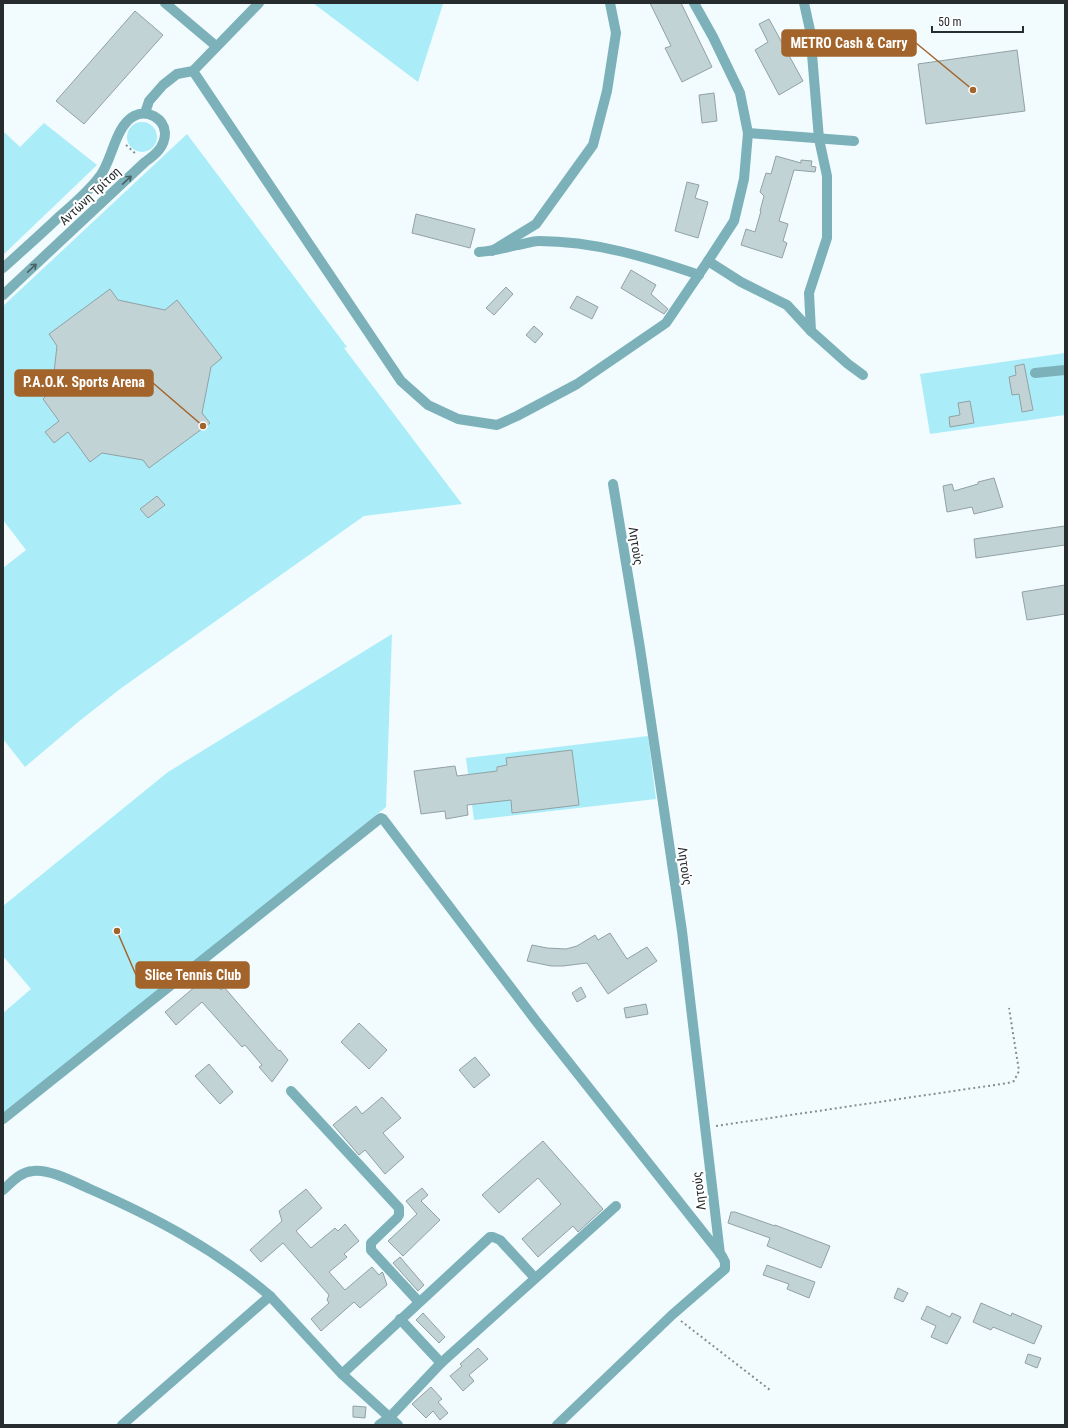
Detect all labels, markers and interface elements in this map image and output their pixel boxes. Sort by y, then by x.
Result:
scale bar [932,8,1023,34]
text: 50 m [938,15,962,29]
callout: METRO Cash & Carry [782,30,916,56]
text: METRO Cash & Carry [790,35,908,51]
street label: Αντώνη Τρίτση [56,164,124,228]
one-way arrow [122,175,132,184]
one-way arrow [26,264,36,273]
callout: P.A.O.K. Sports Arena [15,370,153,396]
text: P.A.O.K. Sports Arena [23,374,145,390]
street label: Λητούς [626,526,646,566]
street label: Λητούς [675,846,695,886]
callout: Slice Tennis Club [136,962,249,988]
text: Slice Tennis Club [145,967,241,983]
street label: Λητούς [689,1171,709,1211]

